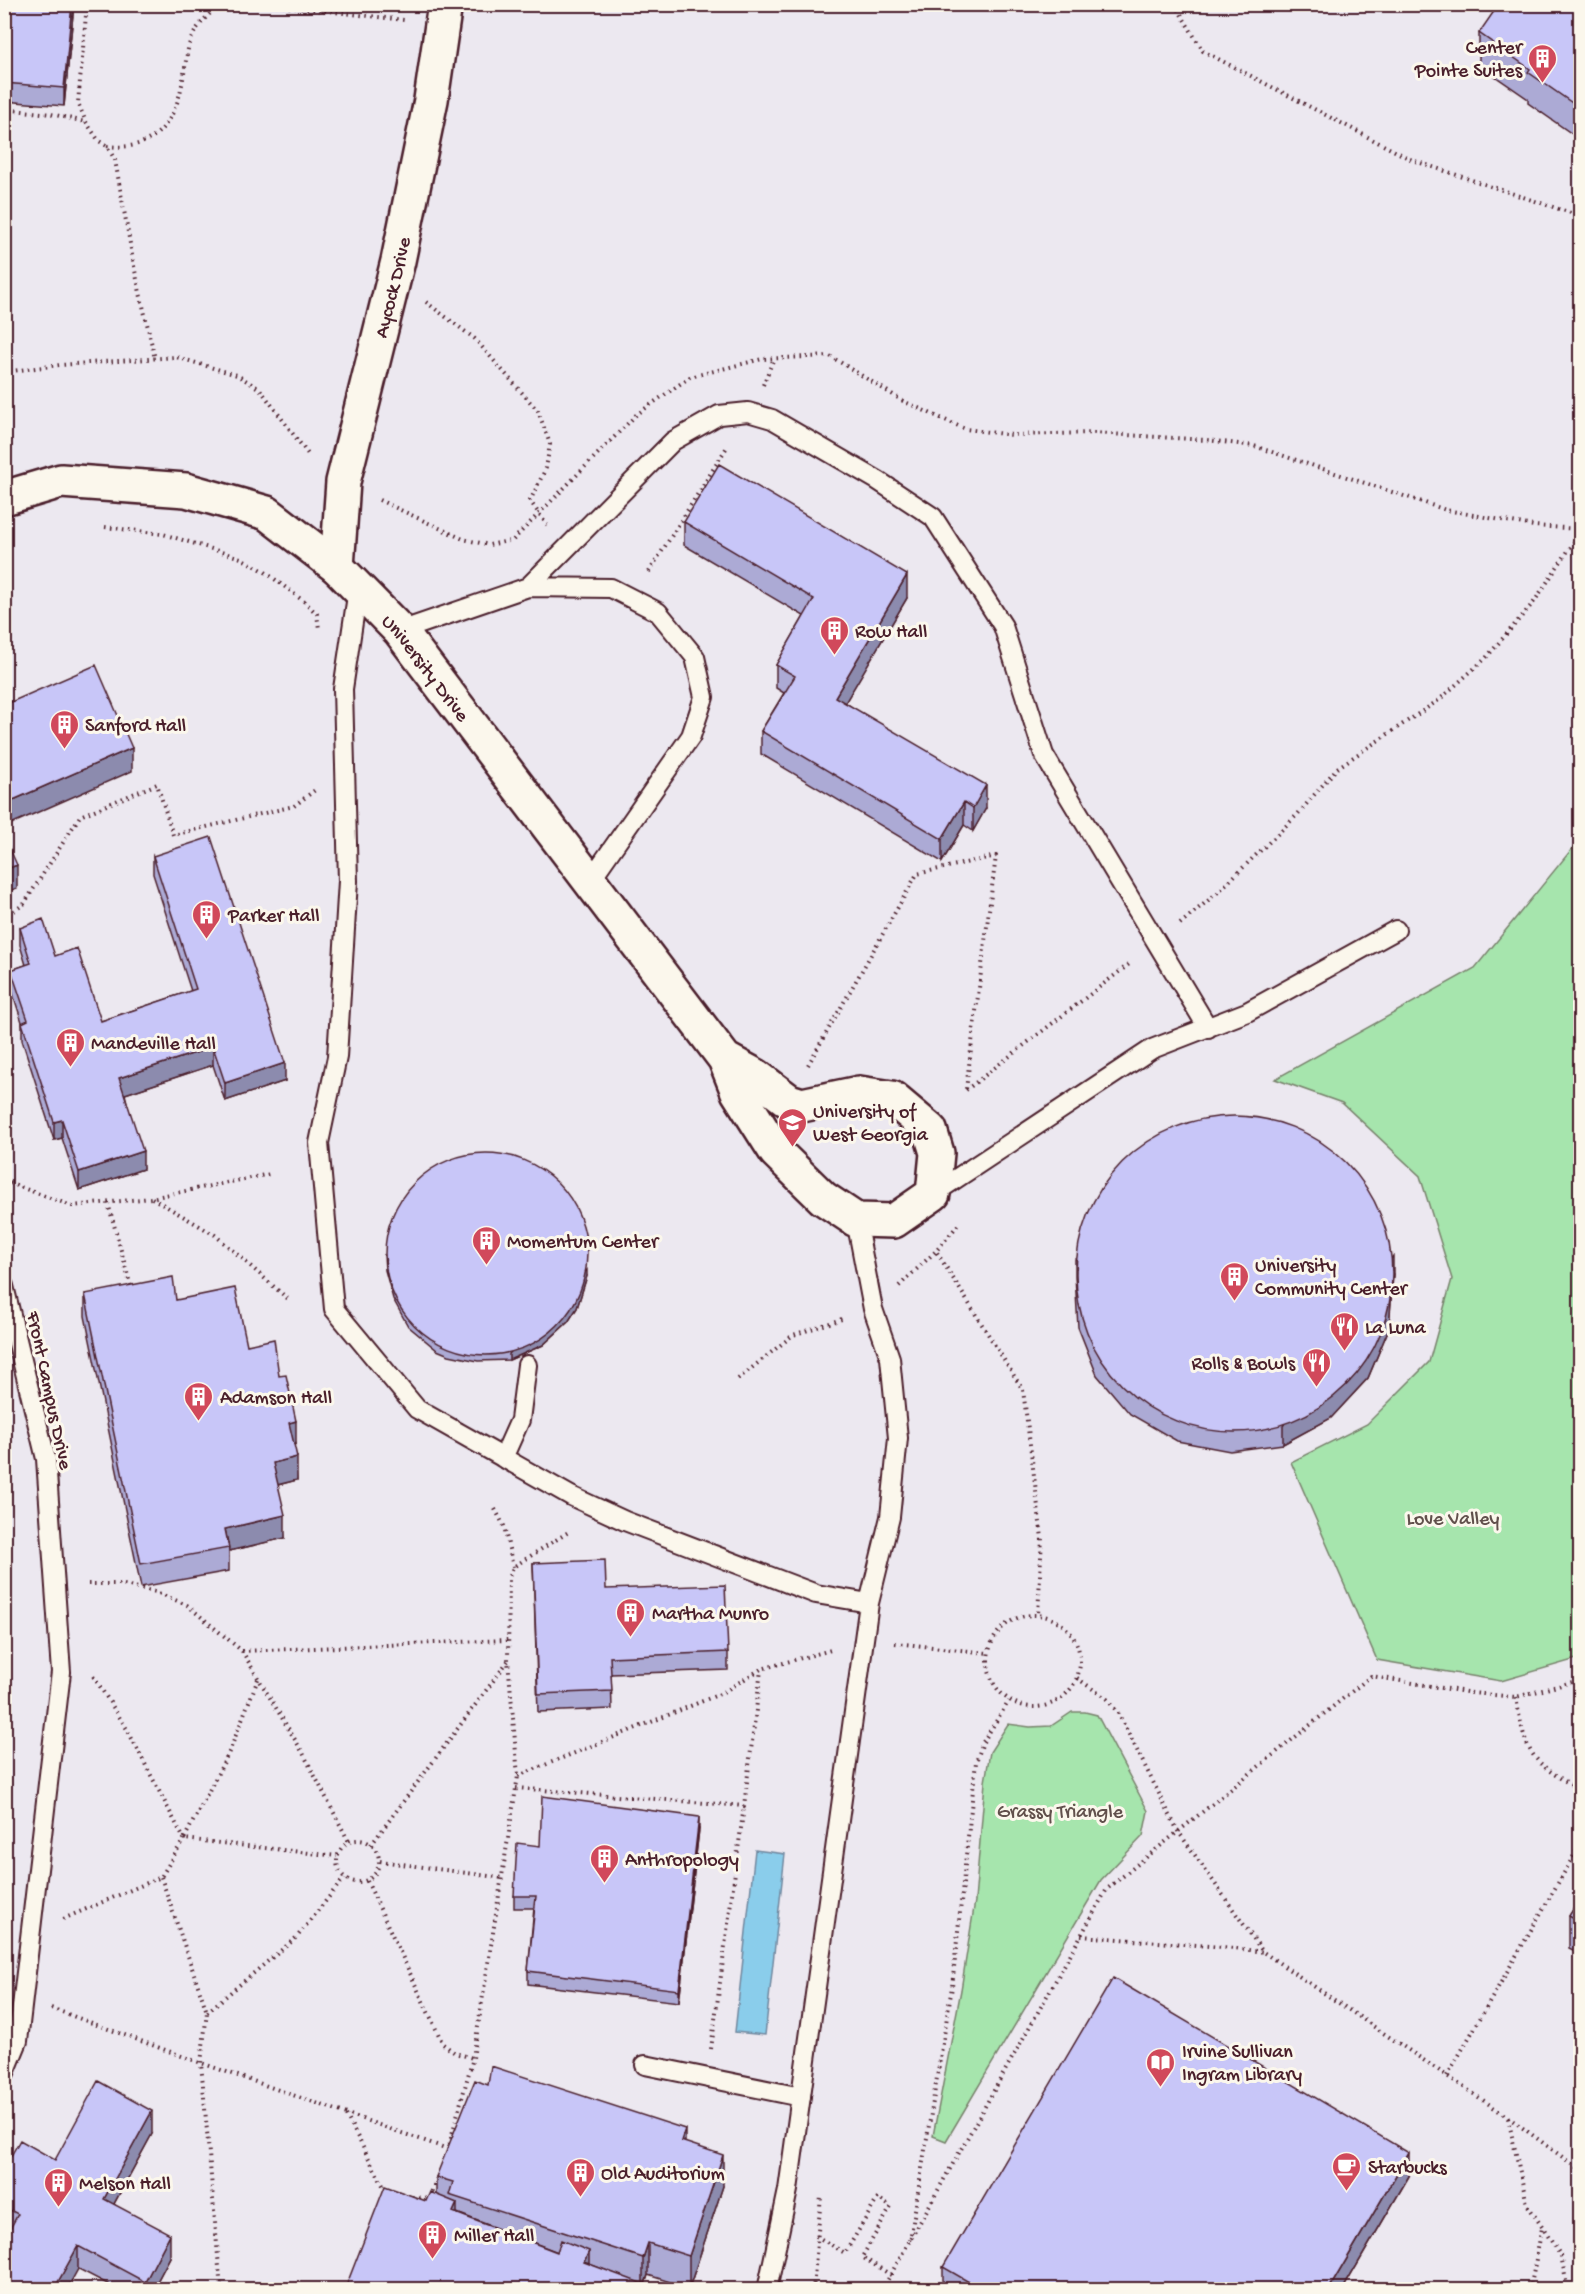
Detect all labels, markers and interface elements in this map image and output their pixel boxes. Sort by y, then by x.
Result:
place label: Center Pointe Suites [1414,38,1524,84]
building icon: Center Pointe Suites [1527,42,1559,84]
street label: Aycock Drive [371,235,418,341]
street label: University Drive [375,611,473,728]
building icon: Row Hall [818,614,850,656]
place label: Row Hall [855,622,927,645]
building icon: Sanford Hall [48,708,80,750]
place label: Sanford Hall [85,716,186,739]
building icon: Parker Hall [191,898,223,940]
place label: Parker Hall [227,906,320,929]
building icon: Mandeville Hall [54,1026,86,1068]
place label: Mandeville Hall [91,1034,216,1057]
place label: University of West Georgia [813,1102,929,1148]
school or university icon: University of West Georgia [776,1106,808,1148]
building icon: Momentum Center [470,1224,502,1266]
place label: Momentum Center [507,1232,660,1255]
place label: University Community Center [1255,1256,1409,1302]
building icon: University Community Center [1218,1260,1250,1302]
street label: Front Campus Drive [19,1309,76,1473]
restaurant icon: La Luna [1328,1310,1360,1352]
place label: La Luna [1365,1318,1426,1341]
restaurant icon: Rolls & Bowls [1300,1346,1332,1388]
place label: Rolls & Bowls [1191,1354,1296,1377]
building icon: Adamson Hall [183,1380,215,1422]
place label: Adamson Hall [220,1388,332,1411]
park label: Love Valley [1407,1509,1500,1532]
building icon: Martha Munro [615,1596,647,1638]
place label: Martha Munro [652,1604,769,1627]
park label: Grassy Triangle [997,1802,1124,1825]
building icon: Anthropology [588,1842,620,1884]
place label: Anthropology [625,1850,739,1873]
place label: Irvine Sullivan Ingram Library [1182,2042,1302,2088]
library icon: Irvine Sullivan Ingram Library [1145,2046,1177,2088]
cafe icon: Starbucks [1331,2150,1363,2192]
building icon: Old Auditorium [564,2156,596,2198]
place label: Starbucks [1368,2158,1447,2181]
place label: Old Auditorium [601,2164,725,2187]
building icon: Melson Hall [42,2166,74,2208]
place label: Melson Hall [79,2174,171,2197]
building icon: Miller Hall [417,2218,449,2260]
place label: Miller Hall [454,2226,535,2249]

